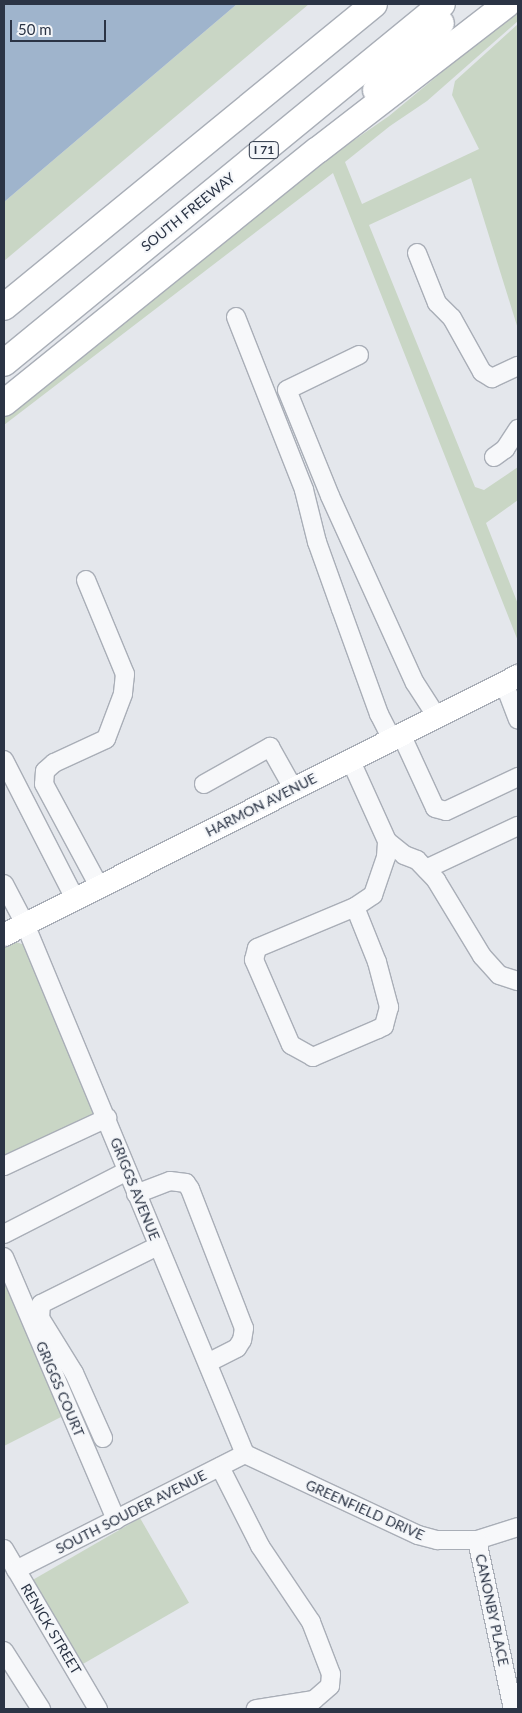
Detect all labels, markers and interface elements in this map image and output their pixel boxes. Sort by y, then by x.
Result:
scale bar [12,10,109,42]
text: 50 m [18,20,52,38]
road number: I 71 [248,140,280,160]
street label: SOUTH FREEWAY [138,169,238,255]
street label: HARMON AVENUE [202,770,320,840]
street label: GRIGGS AVENUE [107,1135,163,1243]
street label: GRIGGS COURT [32,1339,88,1439]
street label: SOUTH SOUDER AVENUE [53,1467,209,1557]
street label: GREENFIELD DRIVE [303,1476,427,1544]
street label: CANONBY PLACE [472,1552,512,1668]
street label: RENICK STREET [17,1581,85,1677]

